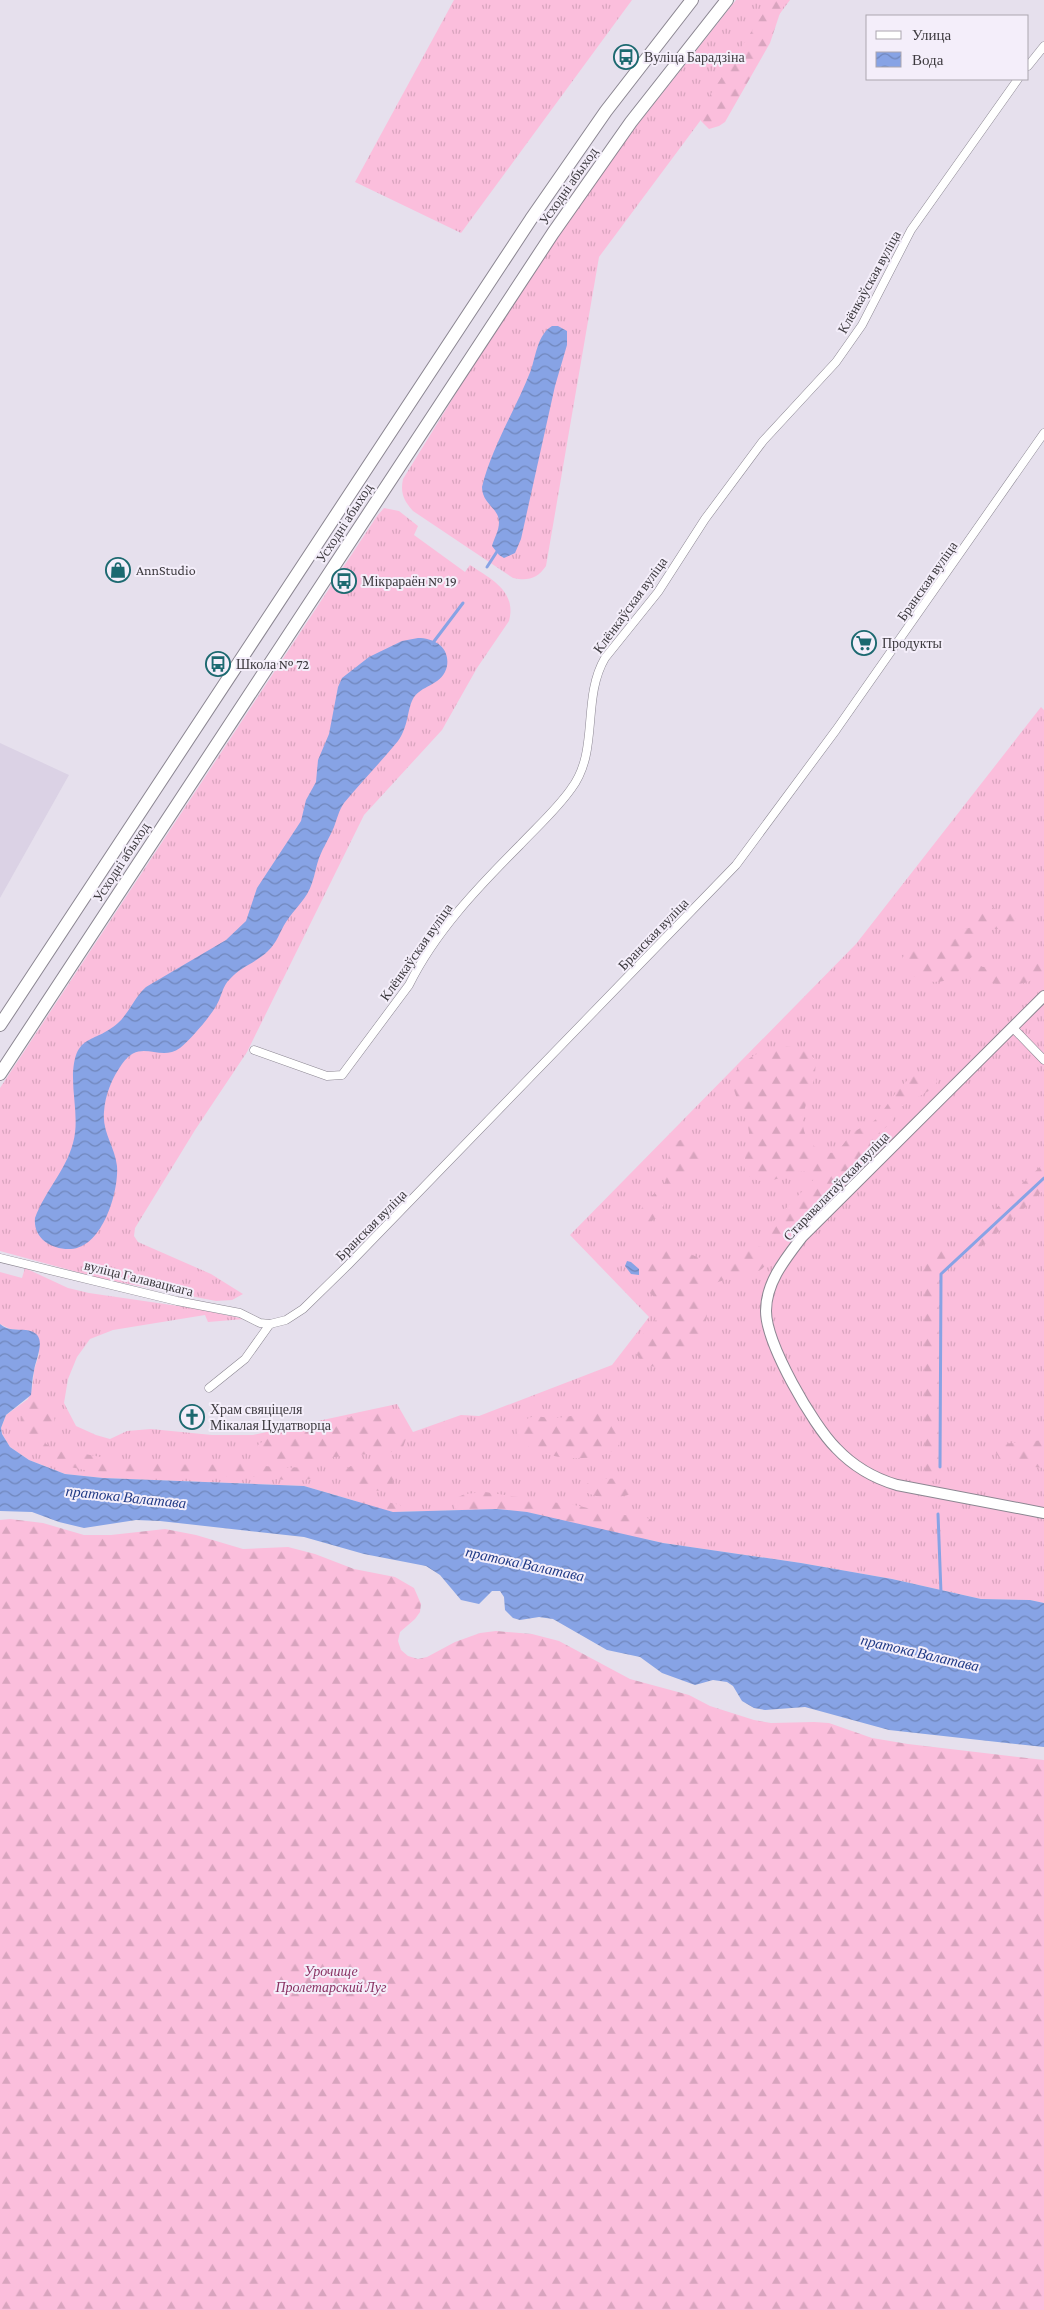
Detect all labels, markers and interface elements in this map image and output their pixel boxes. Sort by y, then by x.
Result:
legend [866,15,1029,80]
text: Улица [912,27,951,43]
bus stop icon: Вуліца Барадзіна [613,44,639,70]
place label: Вуліца Барадзіна [644,49,745,65]
text: Вода [912,52,944,68]
street label: Усходні абыход [535,144,601,228]
street label: Клёнкаўская вуліца [834,227,904,336]
street label: Усходні абыход [312,480,376,566]
street label: Бранская вуліца [894,537,961,624]
street label: Клёнкаўская вуліца [590,553,671,656]
shop icon: AnnStudio [105,557,131,583]
place label: AnnStudio [136,562,196,578]
bus stop icon: Мікрараён № 19 [331,568,357,594]
place label: Мікрараён № 19 [362,573,457,589]
supermarket icon: Продукты [851,630,877,656]
place label: Продукты [882,635,943,651]
bus stop icon: Школа № 72 [205,651,231,677]
place label: Школа № 72 [236,656,310,672]
street label: Усходні абыход [89,819,153,905]
street label: Бранская вуліца [615,894,692,973]
street label: Клёнкаўская вуліца [376,900,456,1004]
street label: Старавалатаўская вуліца [780,1128,893,1244]
street label: Бранская вуліца [332,1186,410,1264]
street label: вуліца Галавацкага [83,1257,196,1299]
place label: Храм свяціцеля Мікалая Цудатворца [210,1401,332,1433]
church icon: Храм свяціцеля Мікалая Цудатворца [179,1404,205,1430]
water label: пратока Валатава [65,1483,187,1511]
water label: пратока Валатава [464,1544,586,1584]
water label: пратока Валатава [859,1632,981,1674]
park label: Урочище Пролетарский Луг [274,1963,387,1995]

